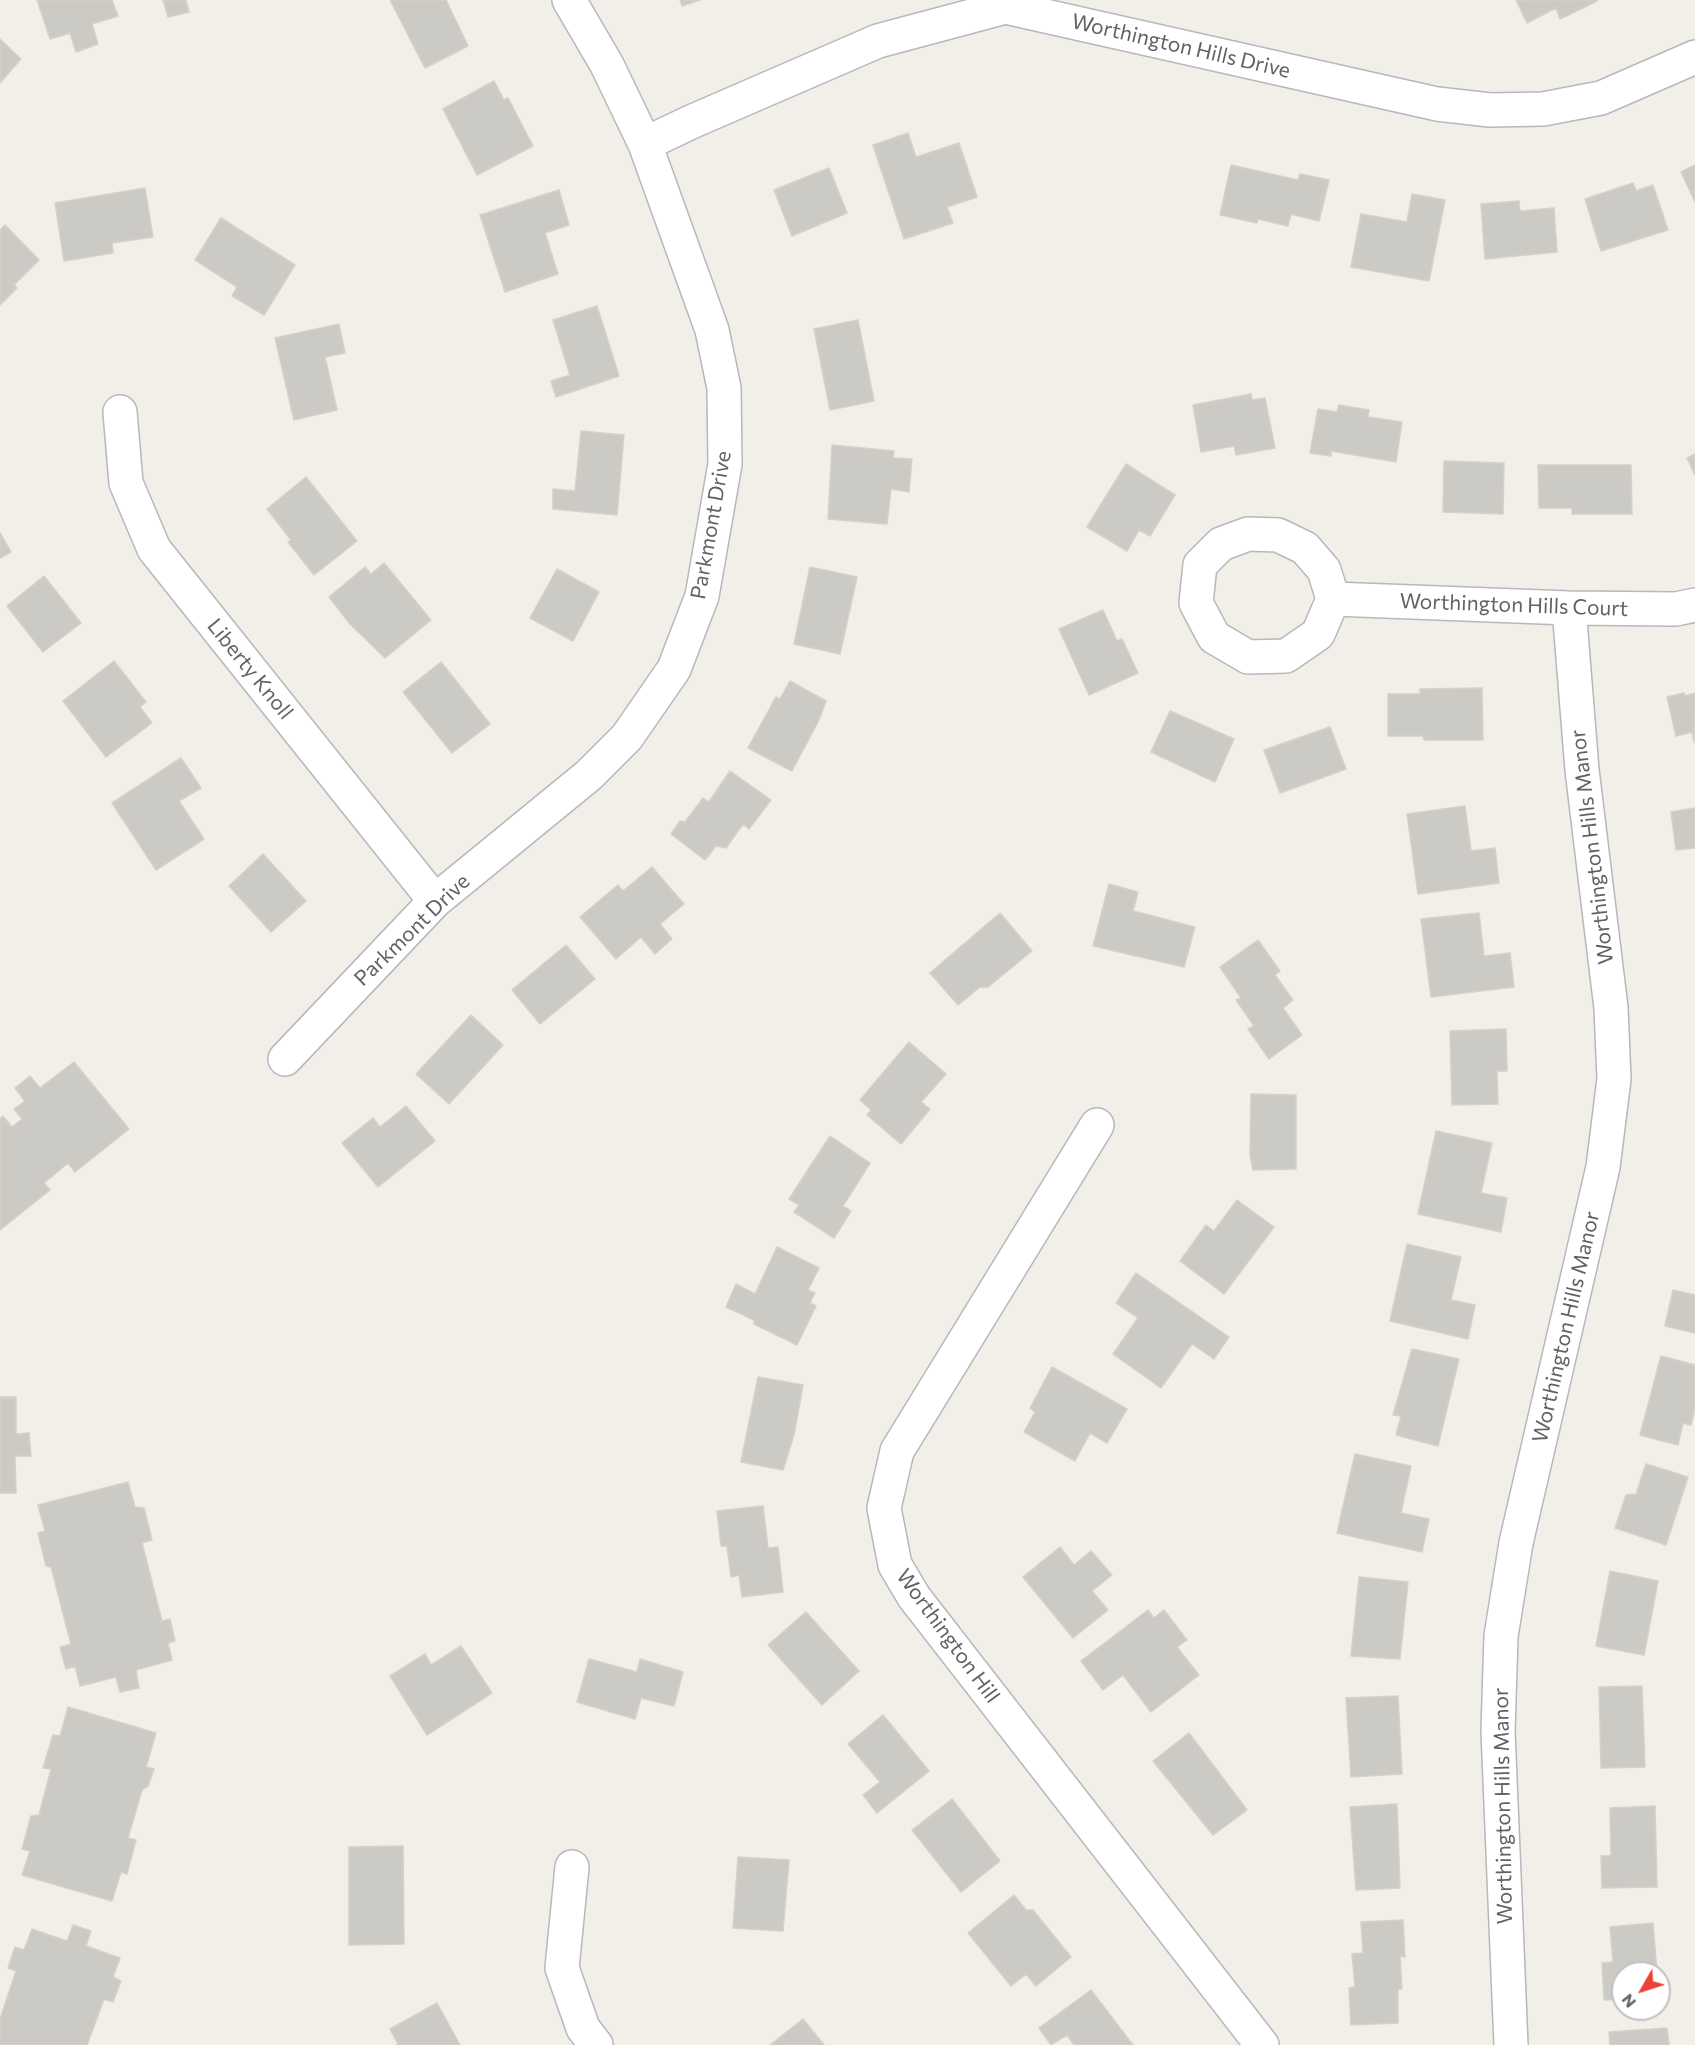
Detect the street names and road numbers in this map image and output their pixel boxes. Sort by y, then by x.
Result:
street label: Worthington Hills Drive [1069,9,1293,83]
street label: Parkmont Drive [686,449,736,601]
street label: Worthington Hills Court [1399,588,1629,622]
street label: Liberty Knoll [202,614,298,724]
street label: Worthington Hills Manor [1565,728,1619,966]
street label: Parkmont Drive [349,869,475,991]
street label: Worthington Hills Manor [1527,1209,1605,1445]
street label: Worthington Hill [891,1564,1005,1708]
street label: Worthington Hills Manor [1488,1687,1518,1925]

